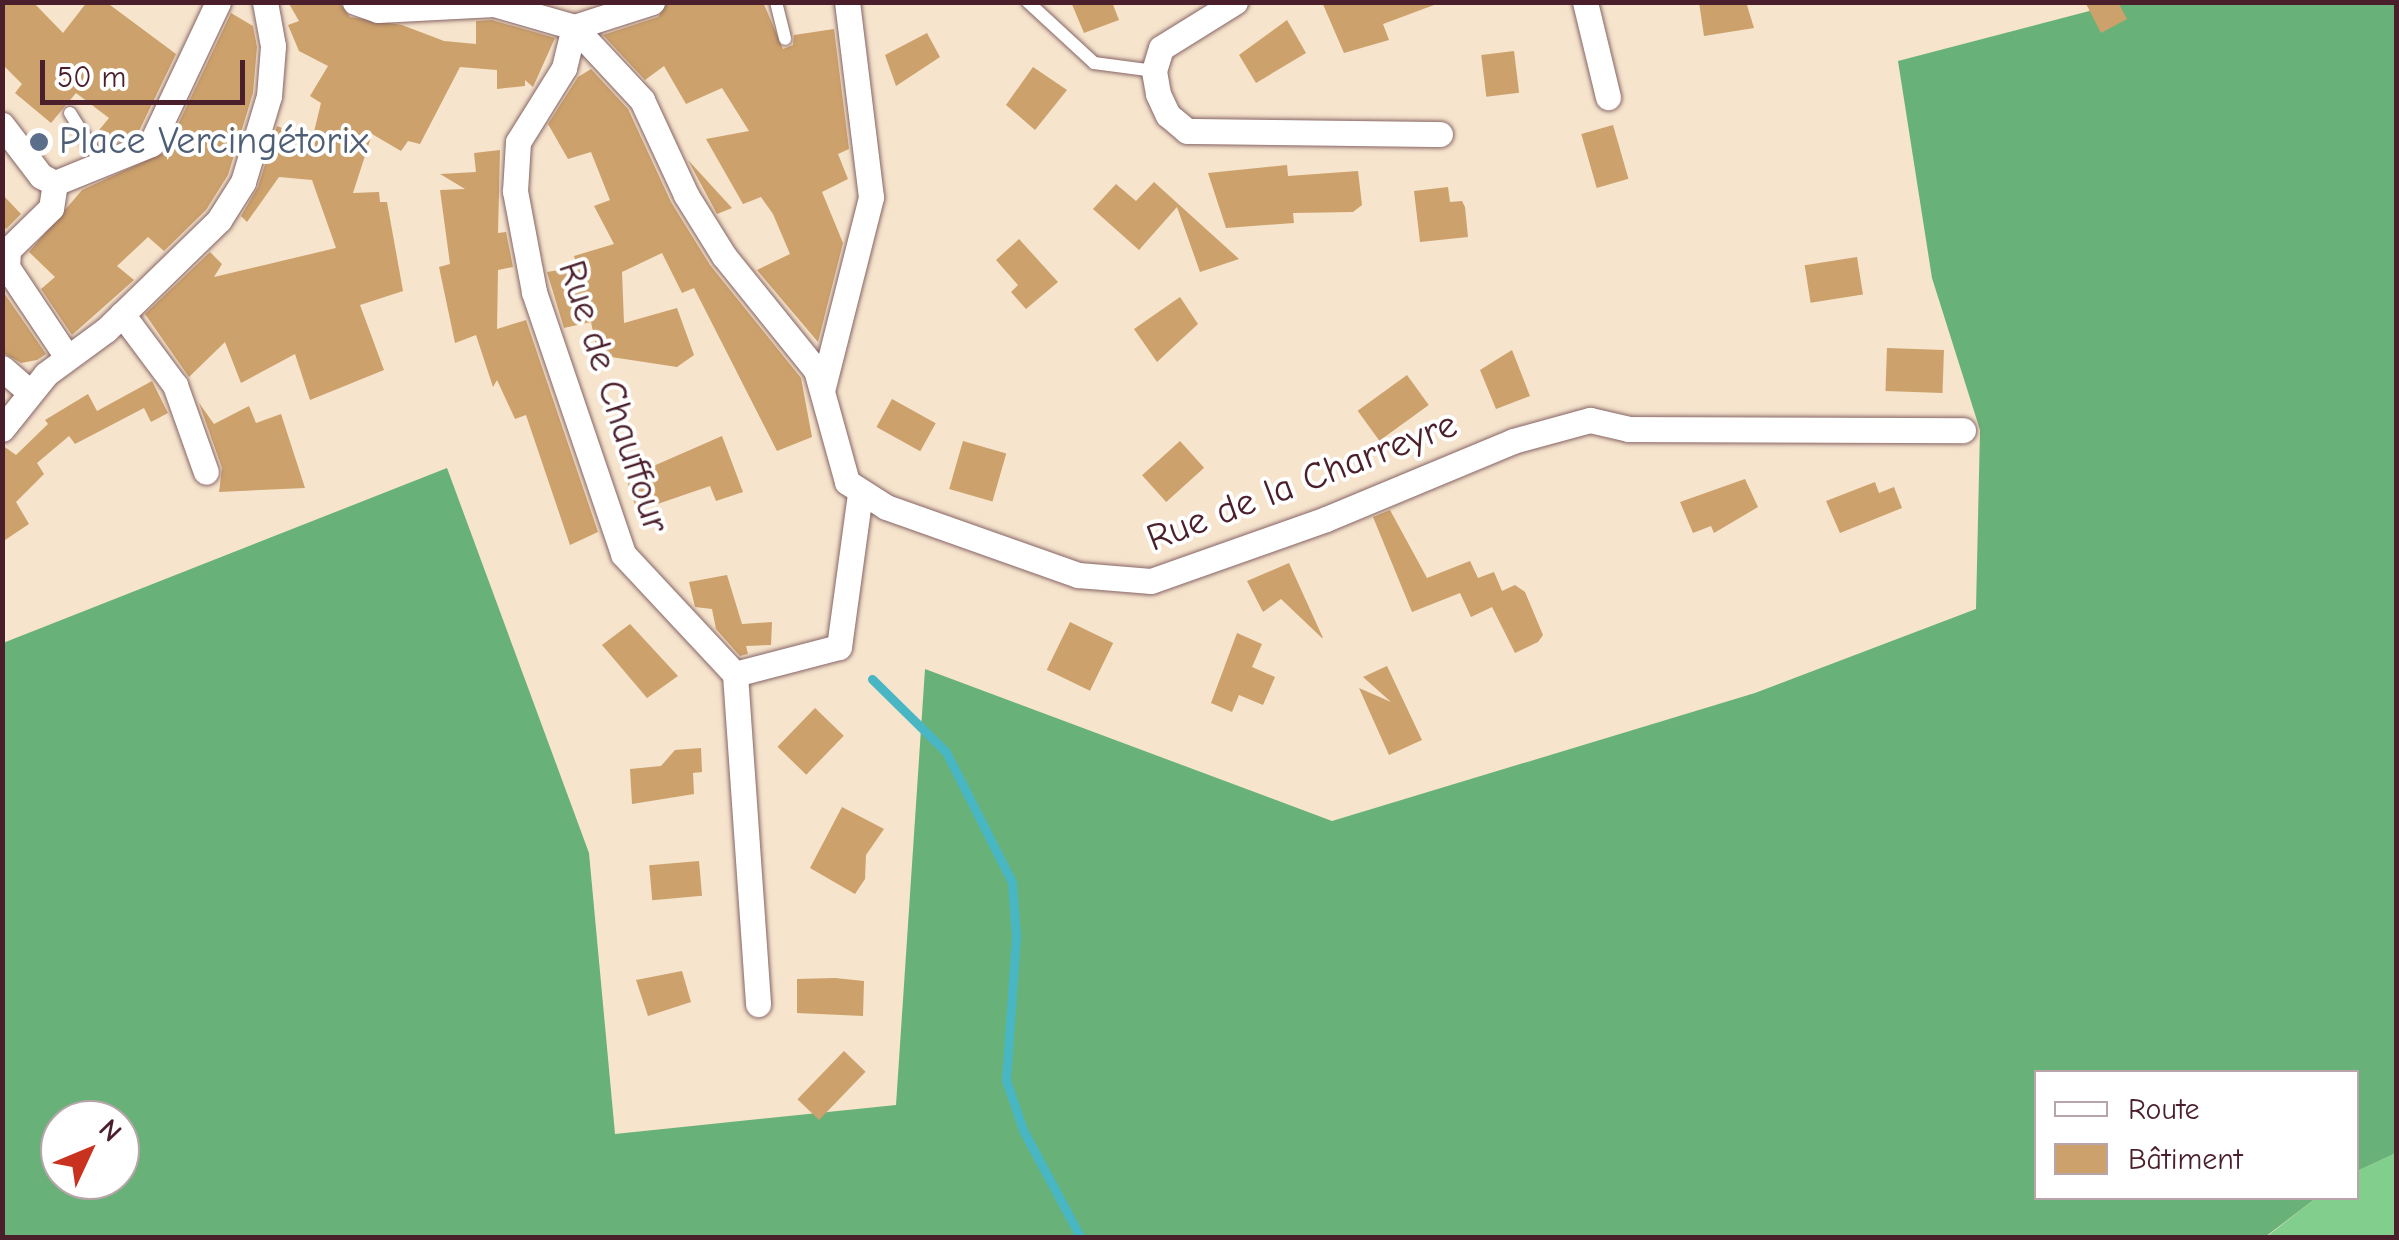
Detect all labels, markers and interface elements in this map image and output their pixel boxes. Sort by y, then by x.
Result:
scale bar [45,40,250,102]
text: 50 m [57,60,126,95]
place label: Place Vercingétorix [59,119,368,165]
marker: Place Vercingétorix [28,131,50,153]
street label: Rue de Chauffour [548,255,678,539]
street label: Rue de la Charreyre [1141,402,1463,562]
legend [2034,1070,2359,1200]
text: Route [2128,1092,2199,1127]
north arrow [40,1100,140,1200]
text: N [92,1113,128,1148]
text: Bâtiment [2128,1142,2242,1177]

